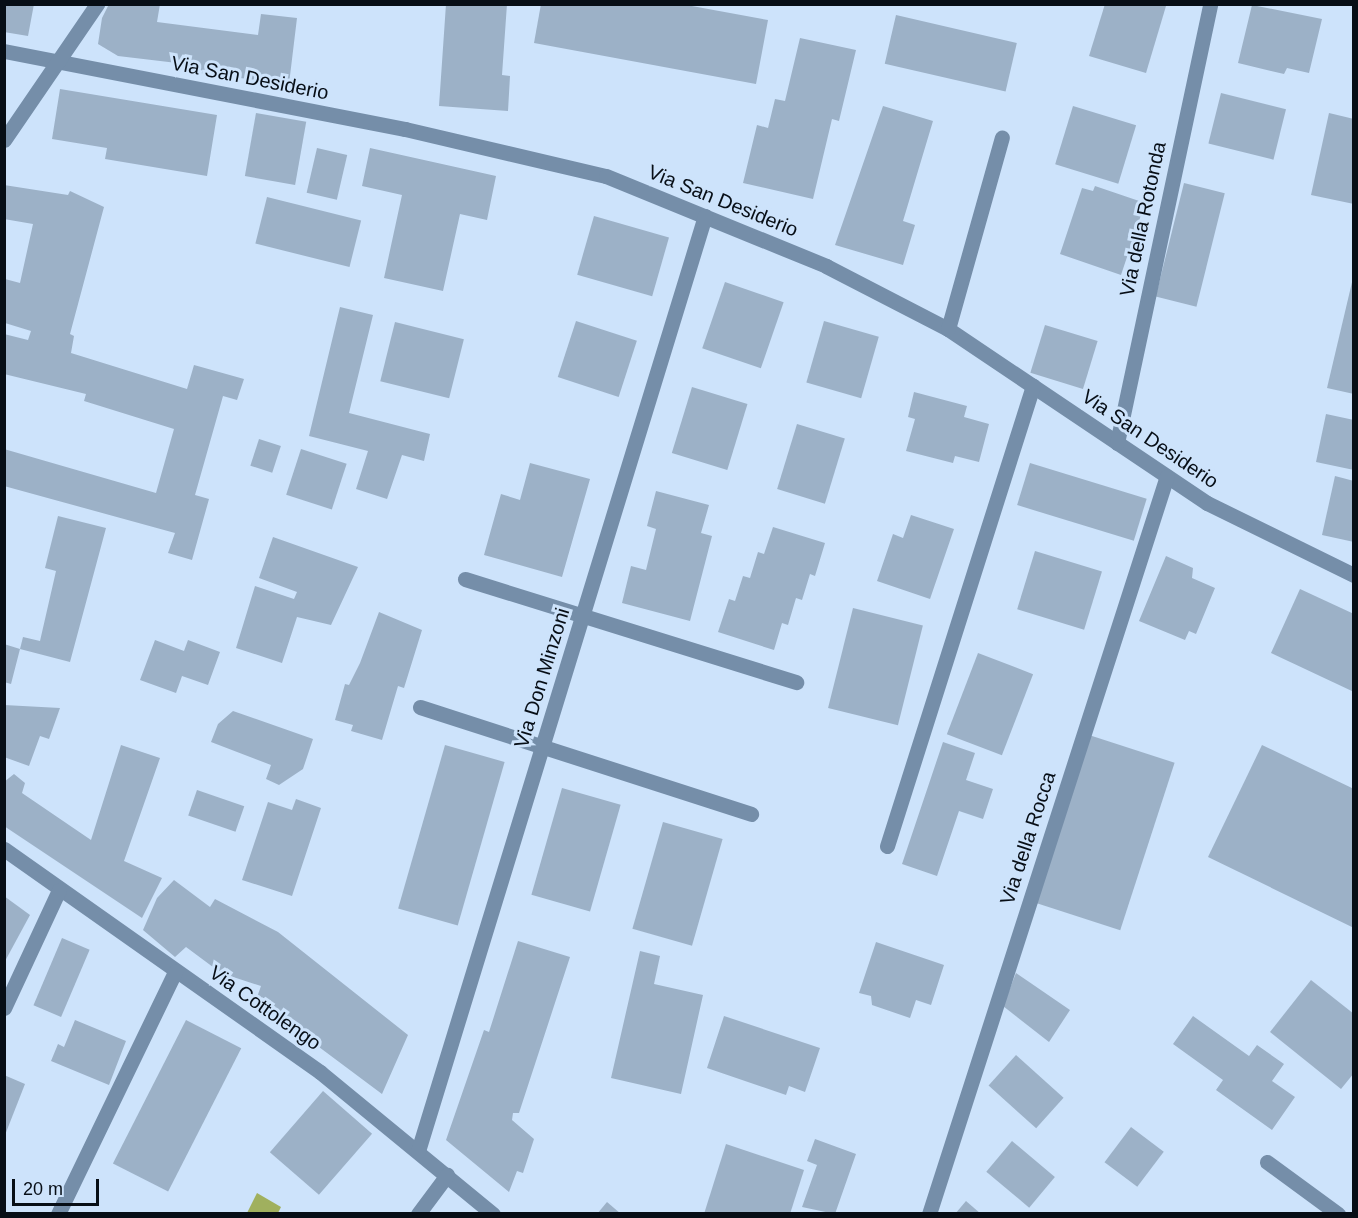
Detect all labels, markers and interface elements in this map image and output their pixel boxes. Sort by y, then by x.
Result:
street label: Via San Desiderio [169,51,331,105]
street label: Via della Rotonda [1115,139,1171,299]
street label: Via San Desiderio [644,160,802,242]
street label: Via San Desiderio [1077,384,1223,494]
street label: Via Don Minzoni [509,605,575,751]
street label: Via della Rocca [995,768,1061,908]
street label: Via Cottolengo [205,961,325,1055]
scale bar [15,1167,102,1205]
text: 20 m [23,1179,63,1199]

